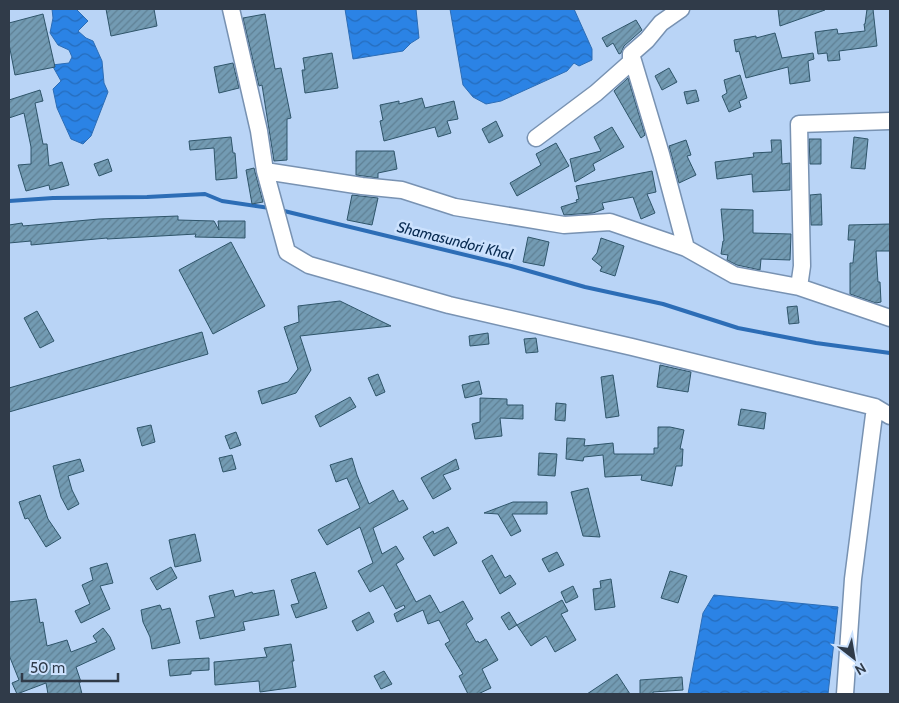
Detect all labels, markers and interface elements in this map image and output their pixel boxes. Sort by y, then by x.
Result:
water label: Shamasundori Khal [395,218,515,264]
north arrow [829,633,879,683]
scale bar [22,650,119,682]
text: 50 m [30,659,65,677]
text: N [852,659,870,679]

